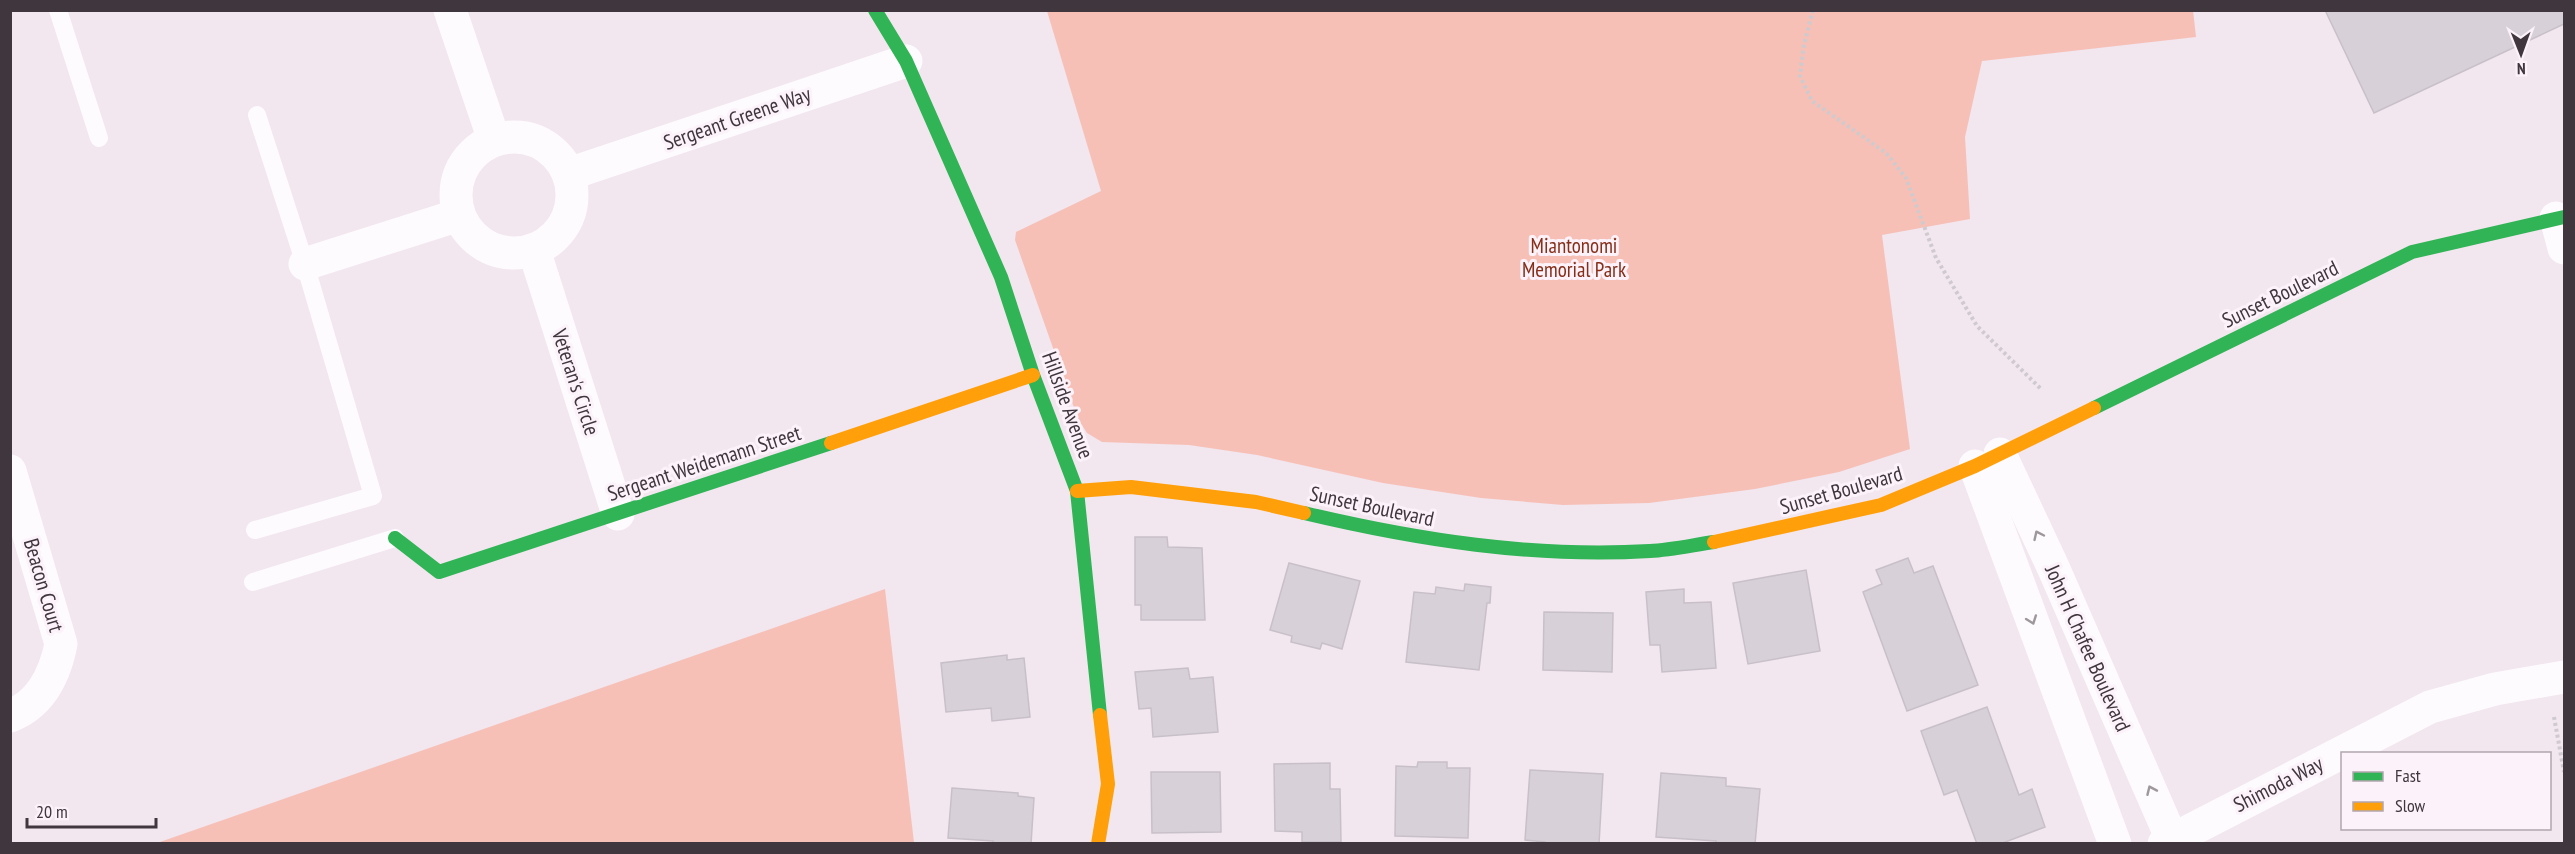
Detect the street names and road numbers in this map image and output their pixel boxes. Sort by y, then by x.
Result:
street label: Sergeant Greene Way [660,80,814,156]
street label: Sunset Boulevard [2217,254,2343,334]
street label: Veteran's Circle [546,324,606,439]
street label: Hillside Avenue [1036,348,1100,462]
street label: Sergeant Weidemann Street [604,419,804,507]
street label: Sunset Boulevard [1777,460,1905,520]
street label: Sunset Boulevard [1308,480,1436,532]
street label: Beacon Court [18,535,70,635]
street label: John H Chafee Boulevard [2039,560,2137,736]
street label: Shimoda Way [2229,750,2327,818]

